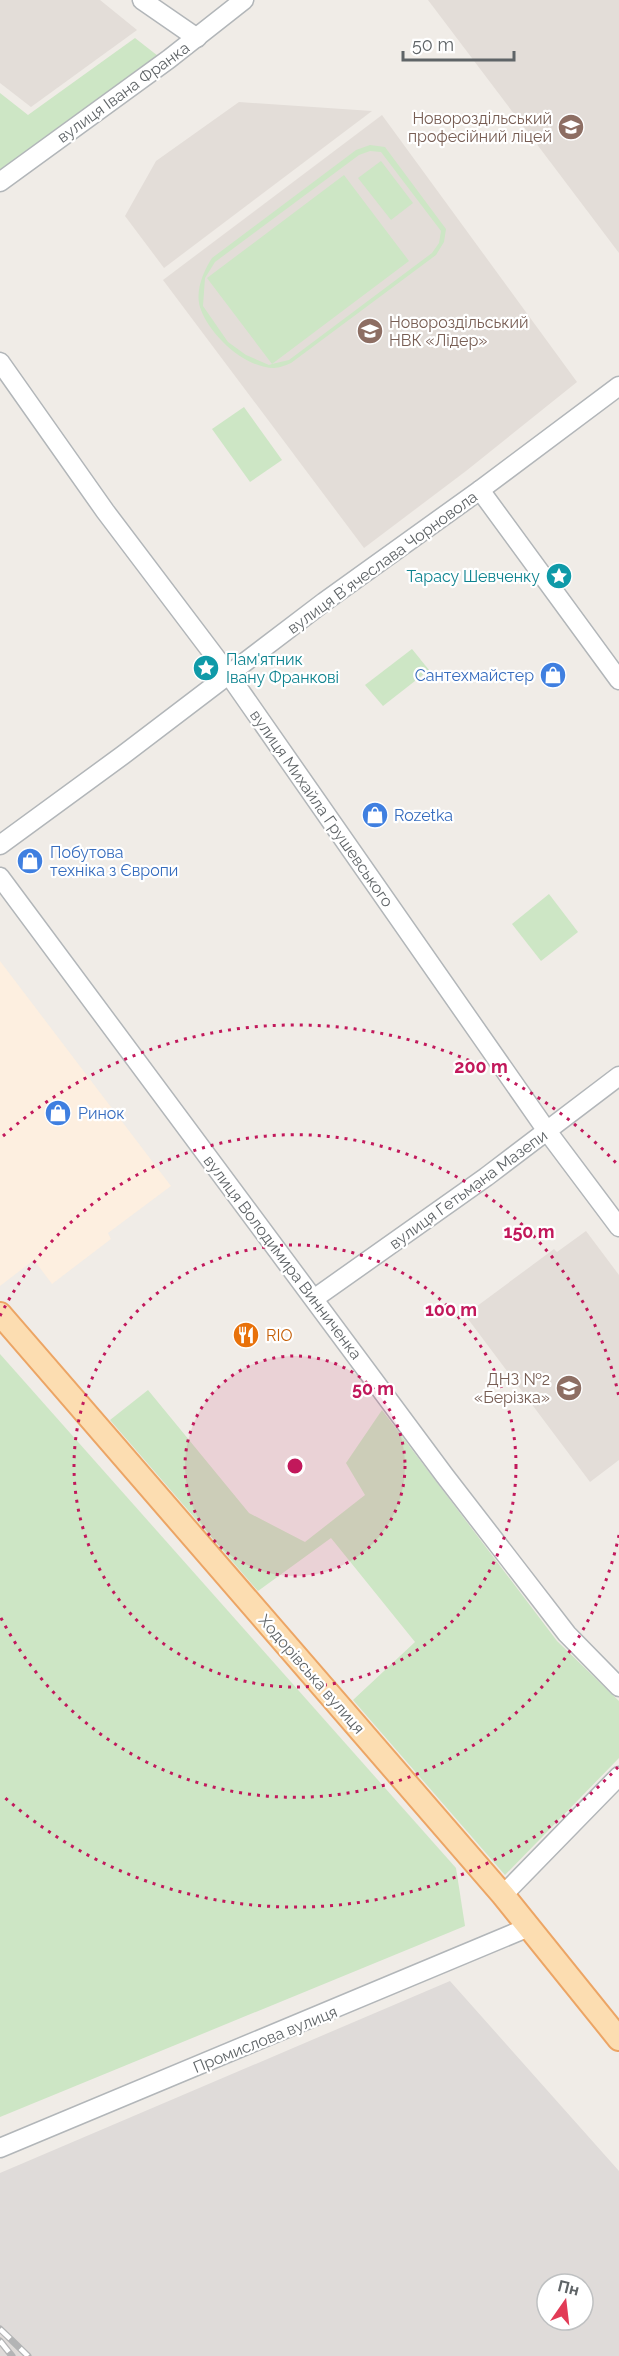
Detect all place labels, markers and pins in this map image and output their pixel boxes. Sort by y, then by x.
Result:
place label: Новороздільський професійний ліцей [408,109,552,146]
school or university icon: Новороздільський професійний ліцей [556,112,586,142]
place label: Новороздільський НВК «Лідер» [389,313,529,350]
school or university icon: Новороздільський НВК «Лідер» [355,316,385,346]
place icon: Тарасу Шевченку [544,561,574,591]
place label: Тарасу Шевченку [407,567,540,586]
place label: Пам'ятник Івану Франкові [226,650,339,687]
place icon: Пам'ятник Івану Франкові [191,653,221,683]
shop icon: Сантехмайстер [538,660,568,690]
place label: Сантехмайстер [415,666,534,685]
shop icon: Rozetka [360,800,390,830]
place label: Rozetka [394,806,453,825]
place label: Побутова техніка з Європи [50,843,178,880]
shop icon: Побутова техніка з Європи [15,846,45,876]
shop icon: Ринок [43,1098,73,1128]
place label: Ринок [78,1104,125,1123]
restaurant icon: RIO [231,1320,261,1350]
place label: RIO [266,1326,292,1345]
place label: ДНЗ №2 «Берізка» [474,1370,550,1407]
school or university icon: ДНЗ №2 «Берізка» [554,1373,584,1403]
centre of rings [285,1456,305,1476]

